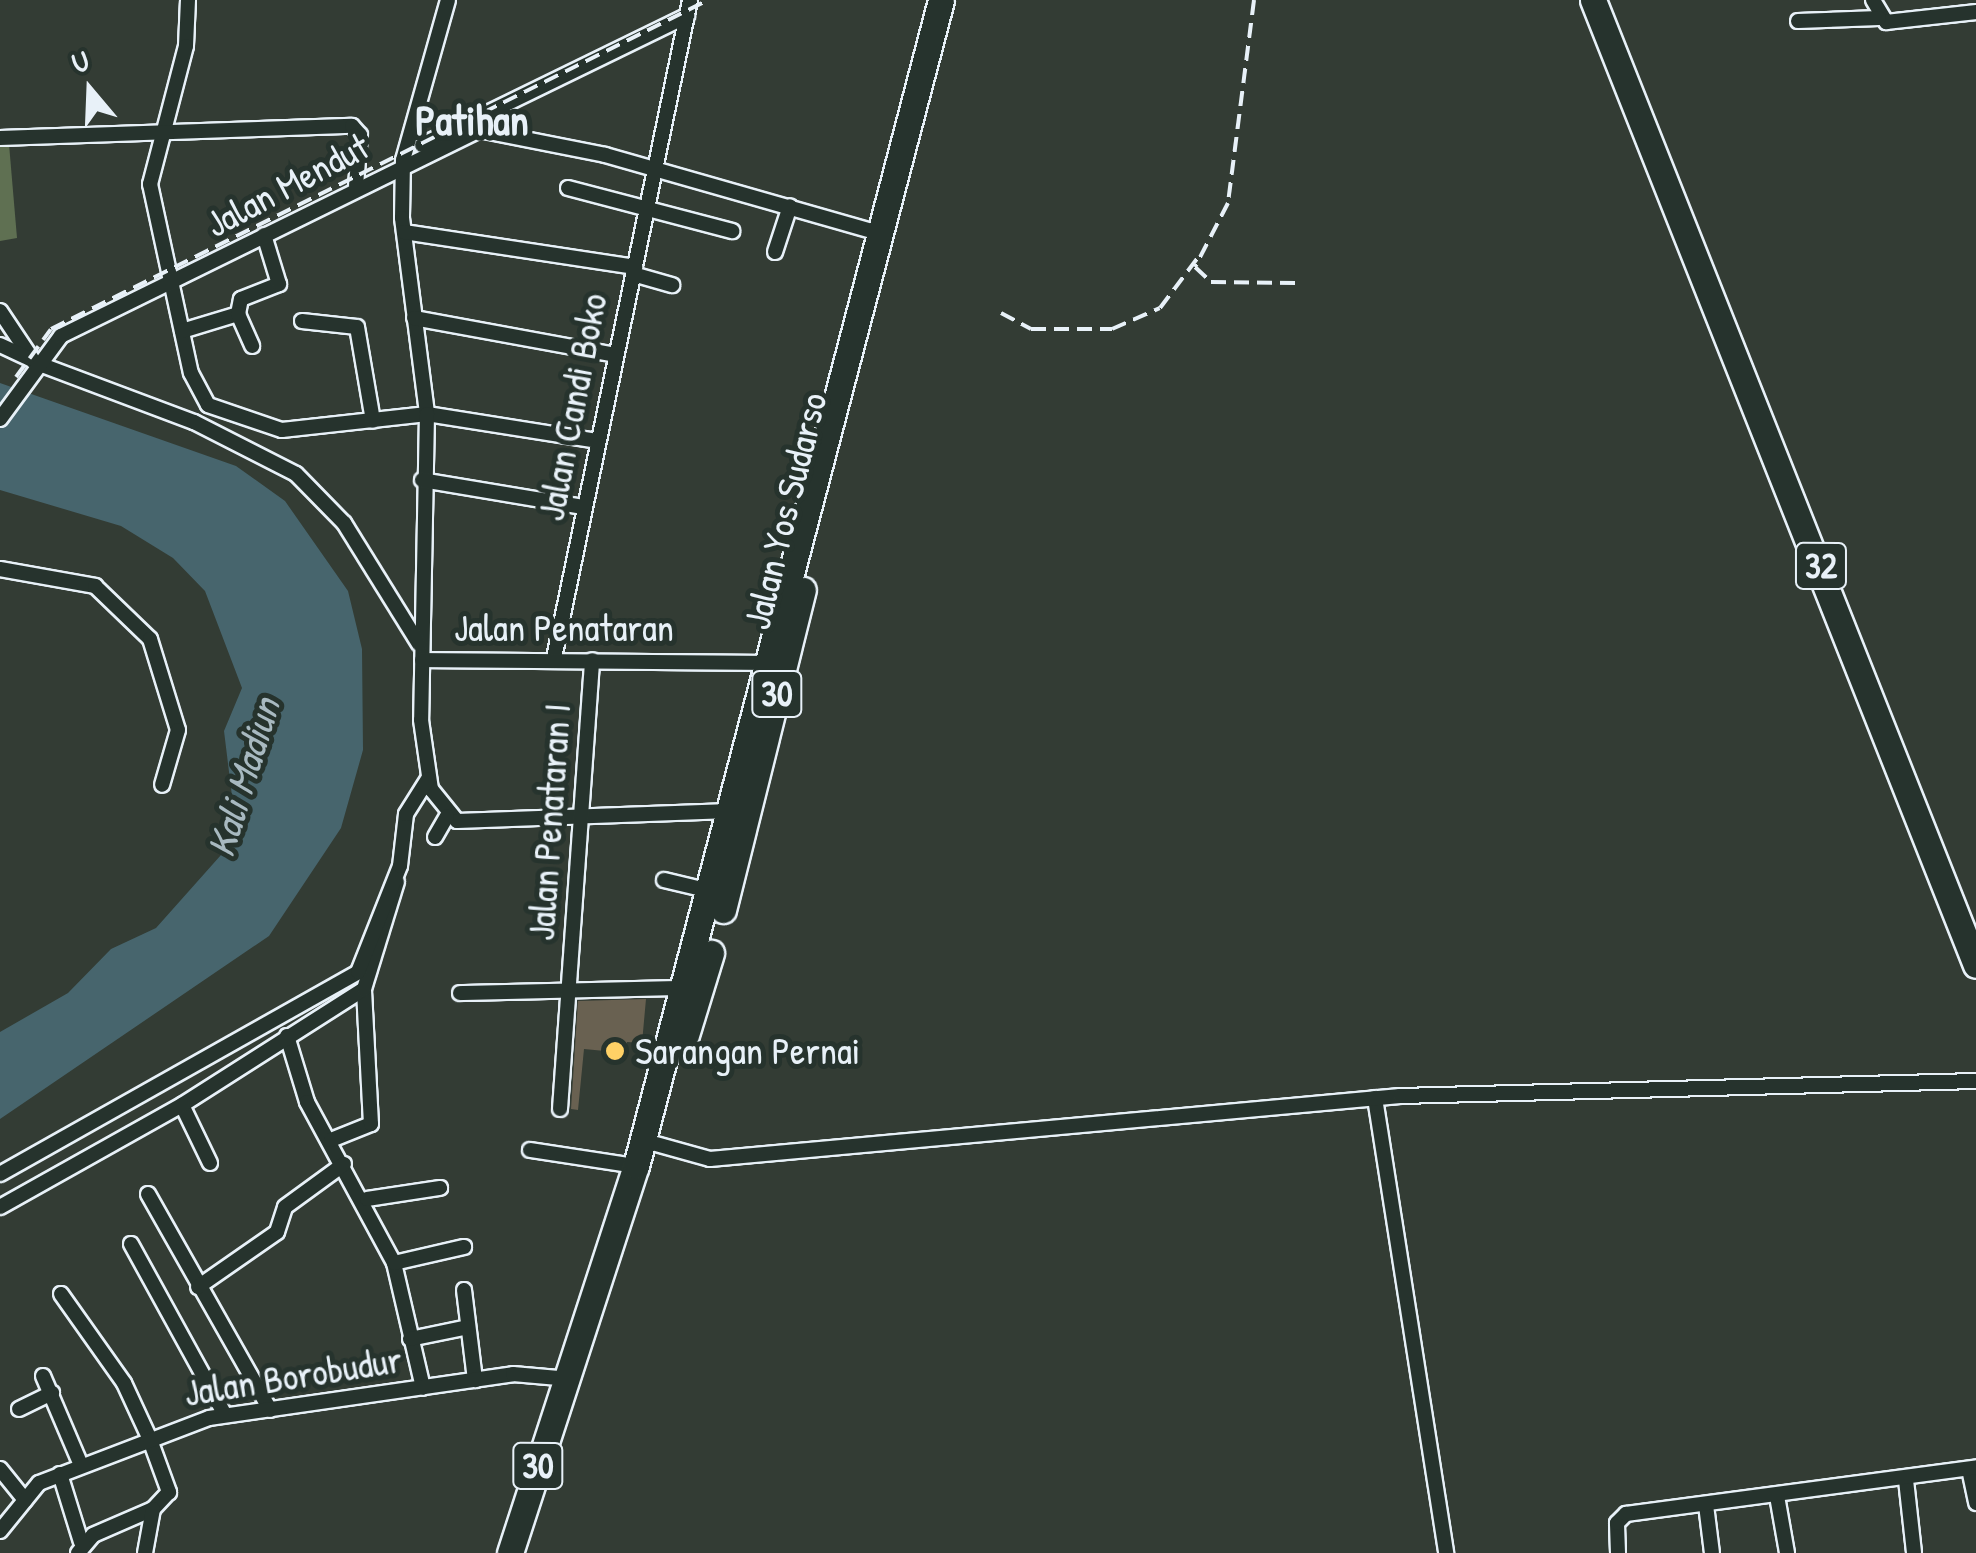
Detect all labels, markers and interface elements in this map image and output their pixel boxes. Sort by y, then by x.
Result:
north arrow [40,40,140,140]
text: U [67,41,94,82]
district label: Patihan [415,95,529,145]
street label: Jalan Mendut [198,123,376,247]
street label: Jalan Candi Boko [528,290,616,524]
street label: Jalan Yos Sudarso [734,388,836,634]
road number: 32 [1794,536,1848,596]
street label: Jalan Penataran [454,605,674,651]
road number: 30 [750,664,804,724]
water label: Kali Madiun [195,692,289,862]
street label: Jalan Penataran I [518,702,580,942]
place label: Sarangan Pernai [635,1028,860,1074]
marker: Sarangan Pernai [604,1040,626,1062]
street label: Jalan Borobudur [181,1336,405,1416]
road number: 30 [510,1436,566,1496]

